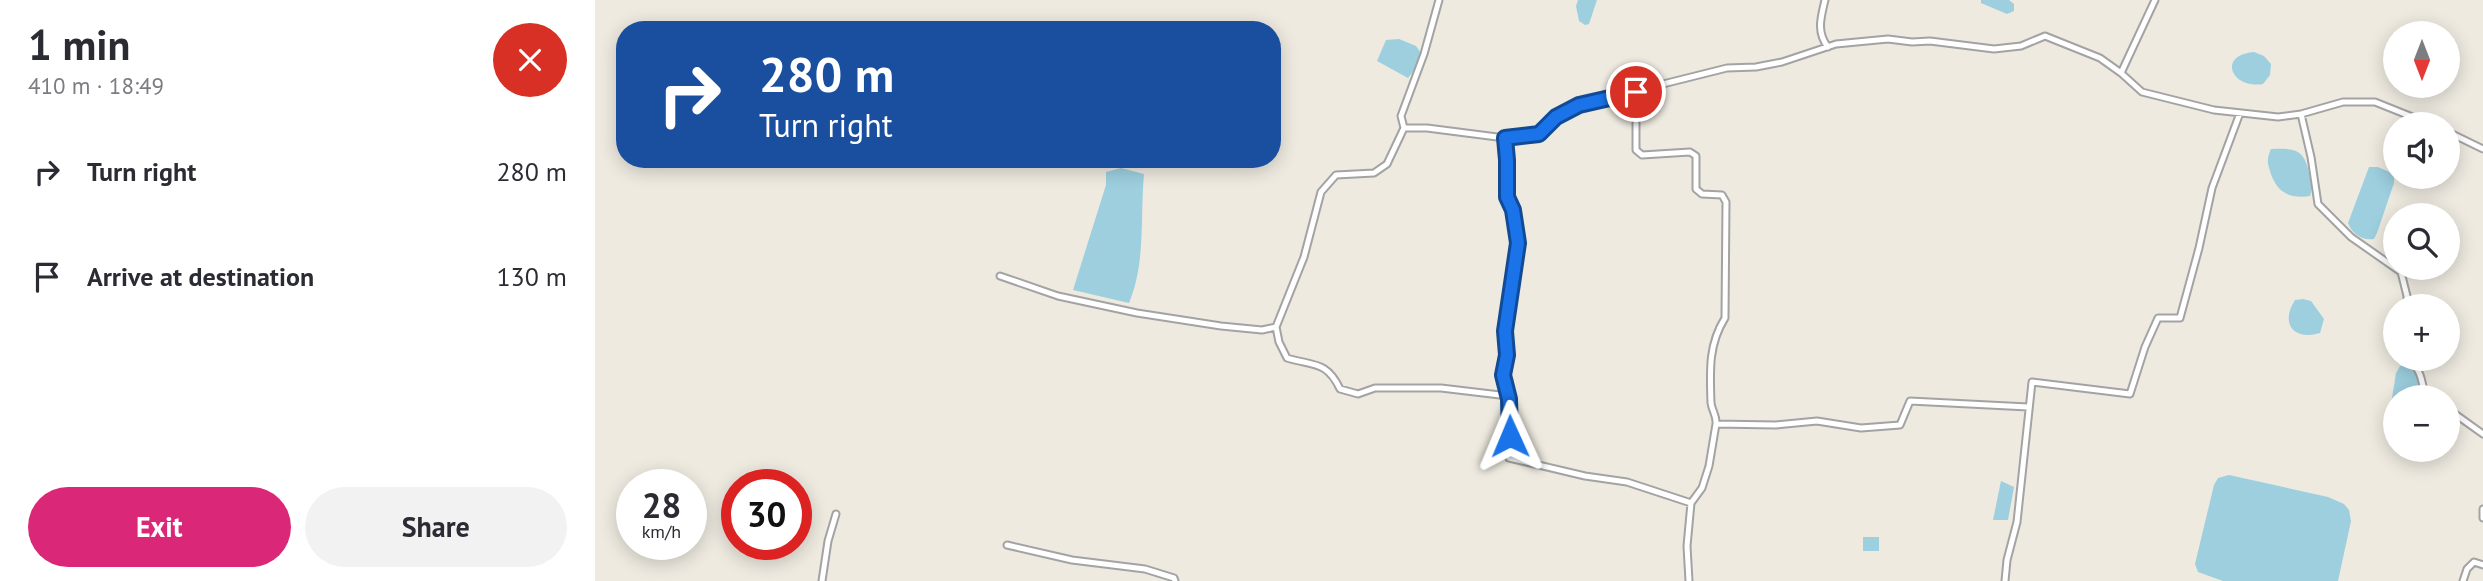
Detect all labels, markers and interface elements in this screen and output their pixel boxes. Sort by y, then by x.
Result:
text: 1 min [28,17,130,72]
north arrow [2383,21,2461,98]
map controls [2383,21,2460,462]
button: close [493,23,567,97]
text: 280 m [759,42,894,106]
icon: right [644,49,735,140]
pin [1606,62,1666,122]
text: 410 m · 18:49 [28,71,164,100]
icon: arrive [1617,73,1655,111]
text: Turn right [759,104,893,146]
button: sound [2383,112,2460,189]
icon: right [28,153,66,191]
text: Turn right [87,155,196,188]
text: 280 m [496,155,567,188]
button: search [2383,203,2460,280]
icon: arrive [28,258,66,296]
text: Arrive at destination [87,260,314,293]
text: 130 m [496,260,567,293]
button: + [2383,294,2460,371]
button: − [2383,385,2460,462]
position arrow [1473,399,1547,473]
speed limit sign: 30 [721,469,812,560]
text: 28 [642,482,681,528]
button: Exit [28,487,291,567]
button: Share [305,487,567,567]
text: km/h [642,520,681,543]

